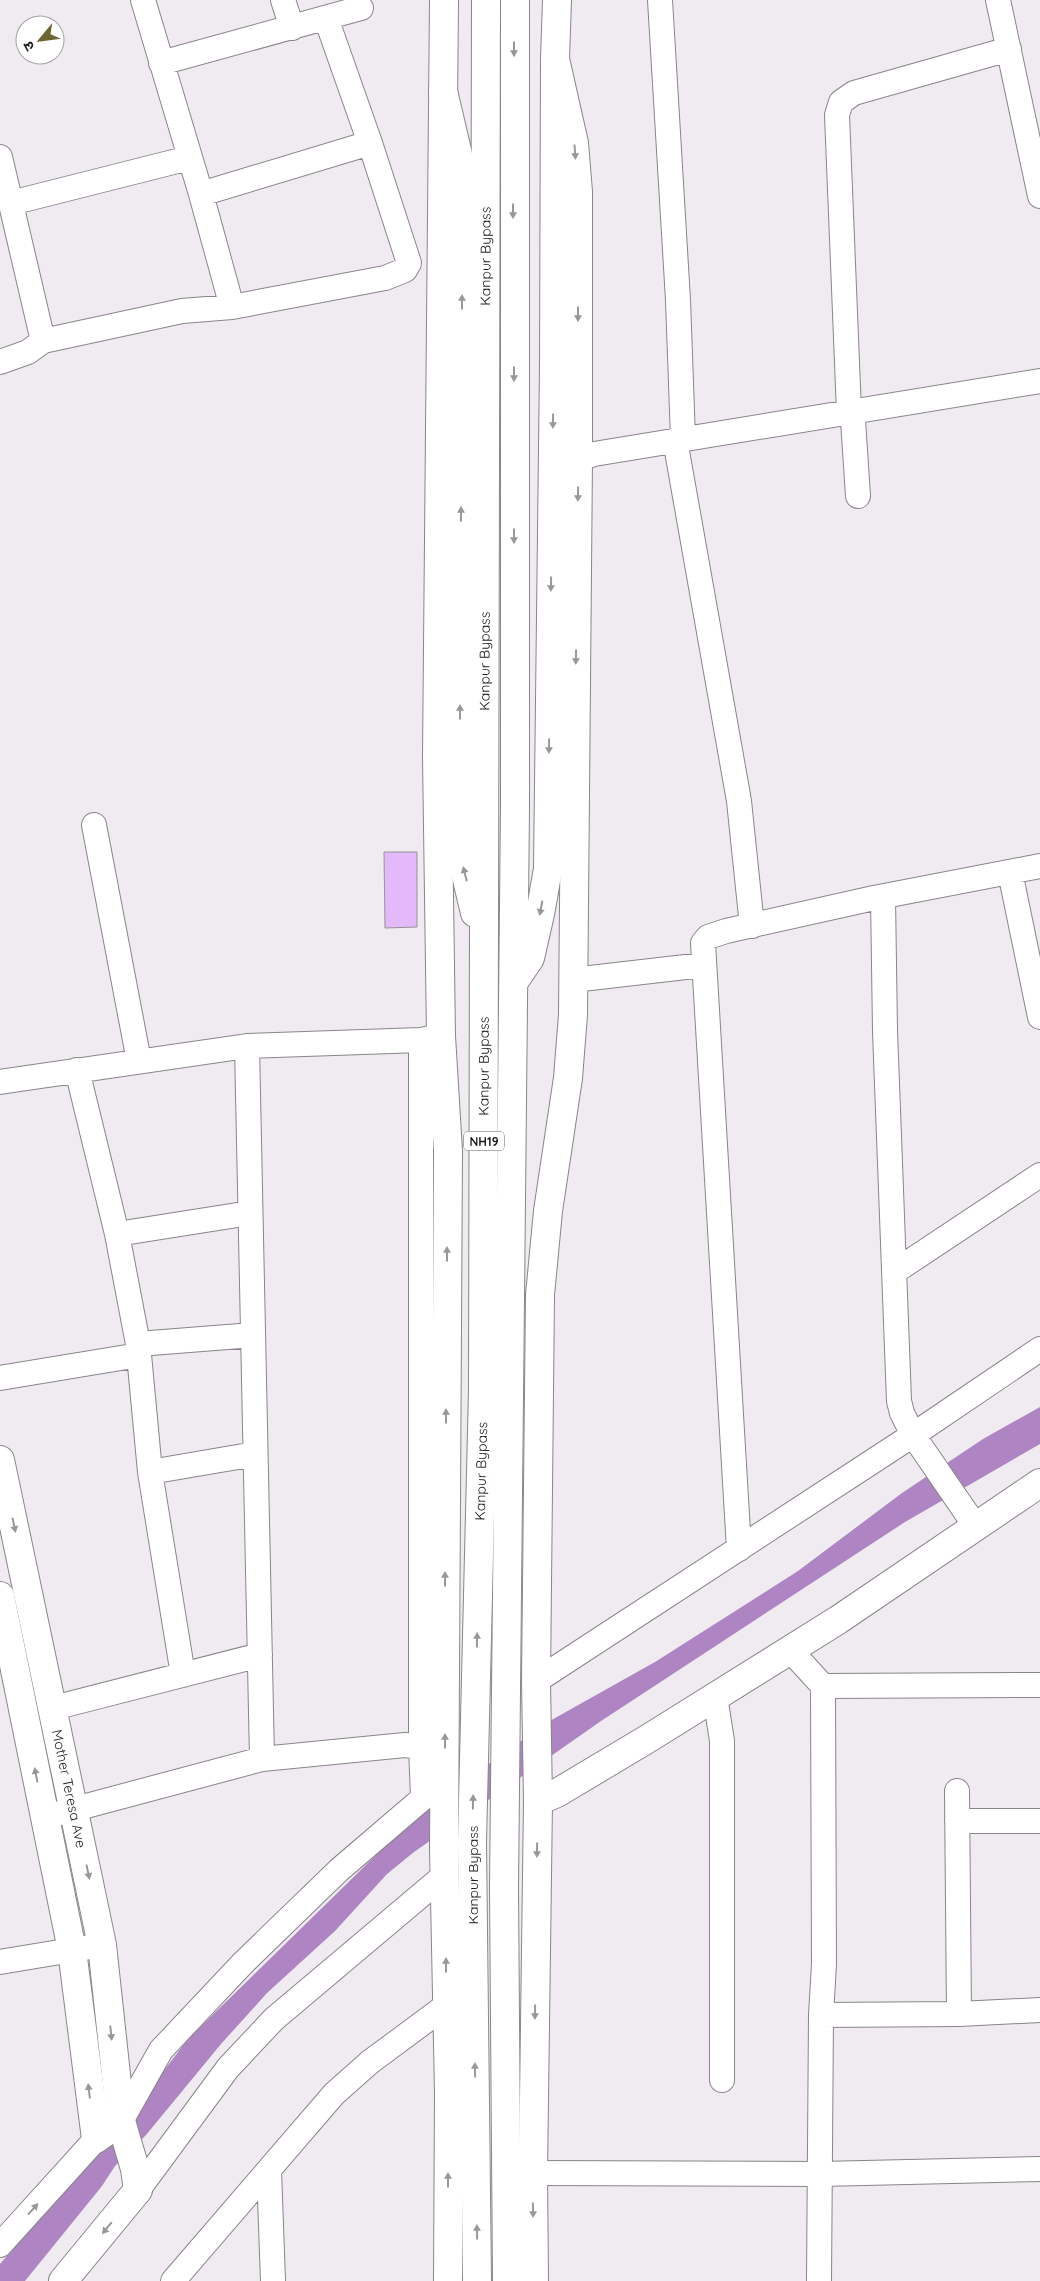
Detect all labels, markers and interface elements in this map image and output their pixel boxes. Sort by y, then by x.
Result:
north arrow [15,15,65,65]
text: उ [18,38,38,54]
one-way arrow [510,41,518,57]
one-way arrow [571,144,579,160]
one-way arrow [509,203,517,219]
street label: Kanpur Bypass [476,207,495,306]
one-way arrow [458,294,466,310]
one-way arrow [574,306,582,322]
one-way arrow [510,366,518,382]
one-way arrow [549,413,557,429]
one-way arrow [574,486,582,502]
one-way arrow [457,506,465,522]
one-way arrow [510,528,518,544]
one-way arrow [547,576,555,592]
street label: Kanpur Bypass [475,612,494,711]
one-way arrow [572,649,580,665]
one-way arrow [456,704,464,720]
one-way arrow [545,738,553,754]
one-way arrow [461,866,469,881]
one-way arrow [537,900,545,916]
street label: Kanpur Bypass [475,1017,493,1116]
road number: NH19 [464,1132,504,1150]
one-way arrow [443,1246,451,1262]
one-way arrow [442,1408,450,1424]
street label: Kanpur Bypass [471,1421,491,1521]
one-way arrow [10,1517,18,1533]
one-way arrow [442,1571,450,1587]
one-way arrow [473,1632,481,1648]
street label: Mother Teresa Ave [48,1728,90,1850]
one-way arrow [441,1733,449,1749]
one-way arrow [32,1767,40,1783]
one-way arrow [469,1794,477,1810]
street label: Kanpur Bypass [464,1826,482,1924]
one-way arrow [533,1842,541,1858]
one-way arrow [84,1865,92,1881]
one-way arrow [442,1957,450,1973]
one-way arrow [531,2005,539,2021]
one-way arrow [107,2025,115,2041]
one-way arrow [470,2062,478,2078]
one-way arrow [85,2082,93,2098]
one-way arrow [444,2172,452,2188]
one-way arrow [27,2202,38,2215]
one-way arrow [529,2202,537,2218]
one-way arrow [102,2221,113,2234]
one-way arrow [472,2224,480,2240]

